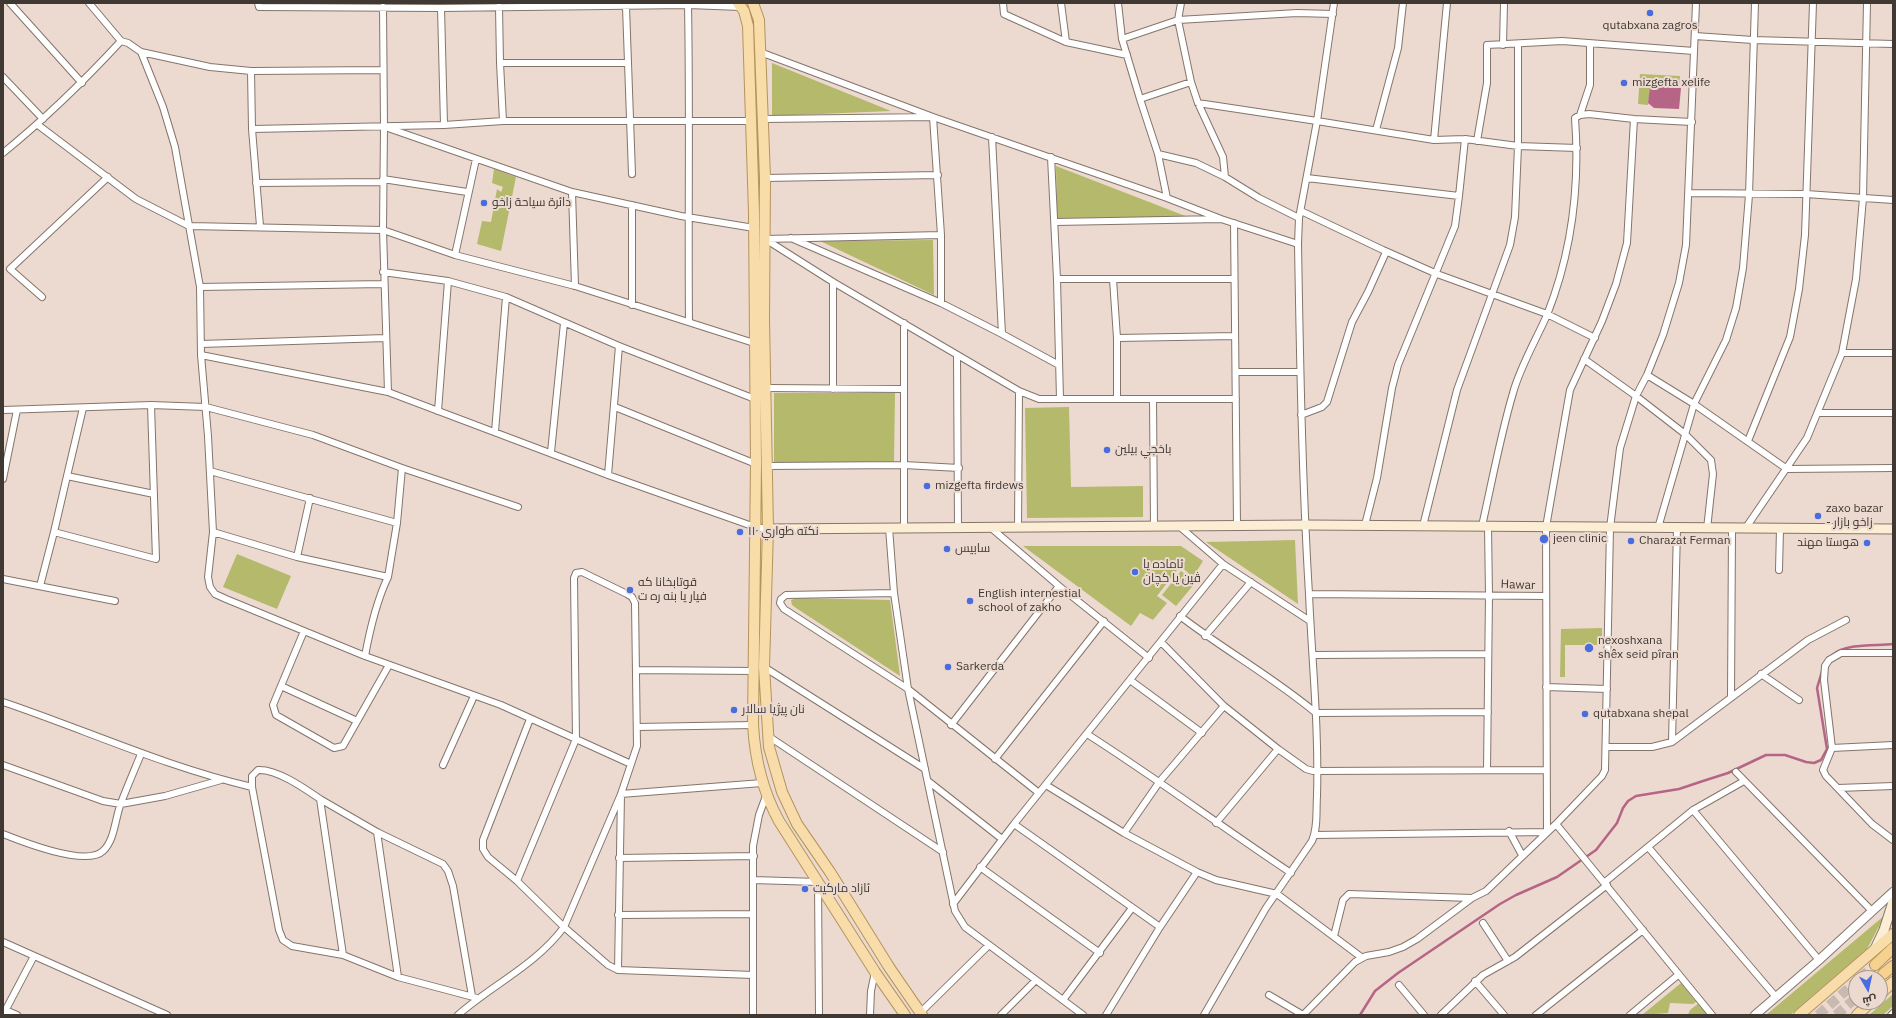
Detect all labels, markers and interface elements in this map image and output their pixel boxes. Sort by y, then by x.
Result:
marker: qutabxana zagros [1645,8,1655,18]
place label: qutabxana zagros [1603,19,1697,33]
place label: mizgefta xelife [1632,76,1710,90]
marker: mizgefta xelife [1619,78,1629,88]
place label: دائرة سياحة زاخو [492,196,571,210]
marker: دائرة سياحة زاخو [479,198,489,208]
place label: باخجي بيلين [1115,443,1171,457]
marker: باخجي بيلين [1102,445,1112,455]
place label: mizgefta firdews [935,479,1024,493]
marker: mizgefta firdews [922,481,932,491]
place label: zaxo bazar - زاخو بازار [1826,502,1883,530]
marker: zaxo bazar - زاخو بازار [1813,511,1823,521]
place label: نكته طواري ١١٠ [748,525,819,539]
marker: نكته طواري ١١٠ [735,527,745,537]
place label: jeen clinic [1553,532,1607,546]
marker: jeen clinic [1538,533,1550,545]
place label: Charazat Ferman [1639,534,1731,548]
marker: Charazat Ferman [1626,536,1636,546]
place label: هوستا مهند [1797,536,1859,550]
marker: هوستا مهند [1862,538,1872,548]
place label: سابيس [955,542,990,556]
marker: سابيس [942,544,952,554]
place label: ئاماده یا ڤین یا کچان [1143,558,1201,586]
marker: ئاماده یا ڤین یا کچان [1130,567,1140,577]
place label: قوتابخانا كه فيار يا بنه ره ت [638,576,707,604]
street label: Hawar [1500,577,1536,593]
marker: قوتابخانا كه فيار يا بنه ره ت [625,585,635,595]
place label: English internestial school of zakho [978,587,1081,615]
marker: English internestial school of zakho [965,596,975,606]
place label: nexoshxana shêx seid pîran [1598,634,1679,662]
marker: nexoshxana shêx seid pîran [1583,642,1595,654]
place label: Sarkerda [956,660,1004,674]
marker: Sarkerda [943,662,953,672]
place label: نان پيژيا سالار [742,703,805,717]
marker: نان پيژيا سالار [729,705,739,715]
place label: qutabxana shepal [1593,707,1689,721]
marker: qutabxana shepal [1580,709,1590,719]
place label: ئازاد ماركيت [813,882,870,896]
marker: ئازاد ماركيت [800,884,810,894]
north arrow [1848,970,1888,1010]
text: ش [1862,993,1878,1009]

